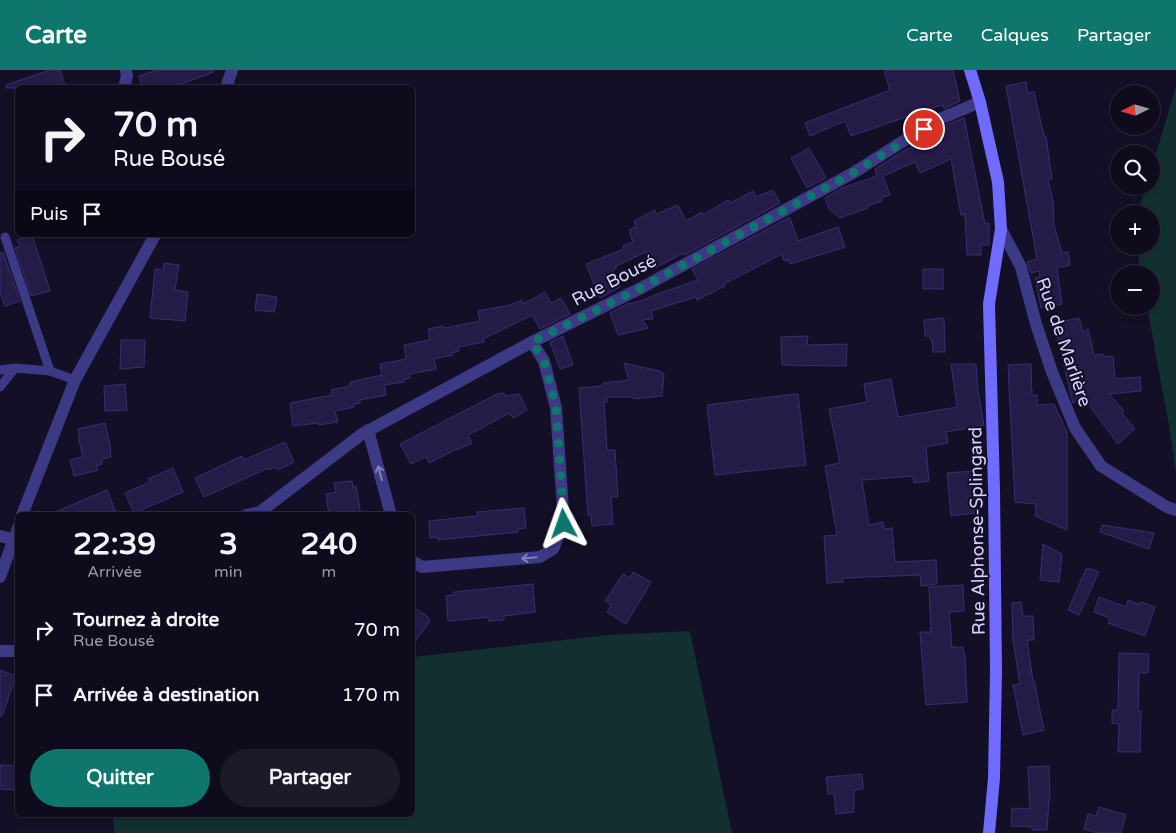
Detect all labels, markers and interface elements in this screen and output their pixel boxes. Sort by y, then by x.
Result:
text: Carte [25,21,87,50]
text: Carte [906,24,953,46]
text: Calques [981,24,1049,46]
text: Partager [1077,24,1151,46]
north arrow [1110,85,1160,135]
map controls [1110,85,1160,315]
text: 70 m [113,104,198,146]
icon: right [30,105,95,170]
pin [903,108,945,150]
icon: arrive [910,115,938,143]
button: search [1110,145,1160,195]
text: Rue Bousé [113,146,225,172]
icon: arrive [78,200,106,228]
text: Puis [30,203,68,225]
button: + [1110,205,1160,255]
street label: Rue Bousé [568,249,660,311]
button: − [1110,265,1160,315]
street label: Rue de Marlière [1032,274,1096,410]
street label: Rue Alphonse-Splingard [964,427,990,635]
one-way arrow [374,465,384,481]
position arrow [537,497,589,549]
text: 22:39 [73,526,156,563]
text: 3 [219,526,238,563]
text: 240 [301,526,357,563]
one-way arrow [521,553,537,563]
text: Arrivée [87,562,142,582]
text: min [214,562,243,582]
text: m [321,562,336,582]
text: Tournez à droite [73,609,219,631]
icon: right [30,616,58,644]
text: 70 m [354,619,400,641]
text: Rue Bousé [73,631,155,651]
icon: arrive [30,681,58,709]
text: Arrivée à destination [73,684,259,706]
text: 170 m [342,684,400,706]
button: Quitter [30,749,210,807]
button: Partager [220,749,400,807]

